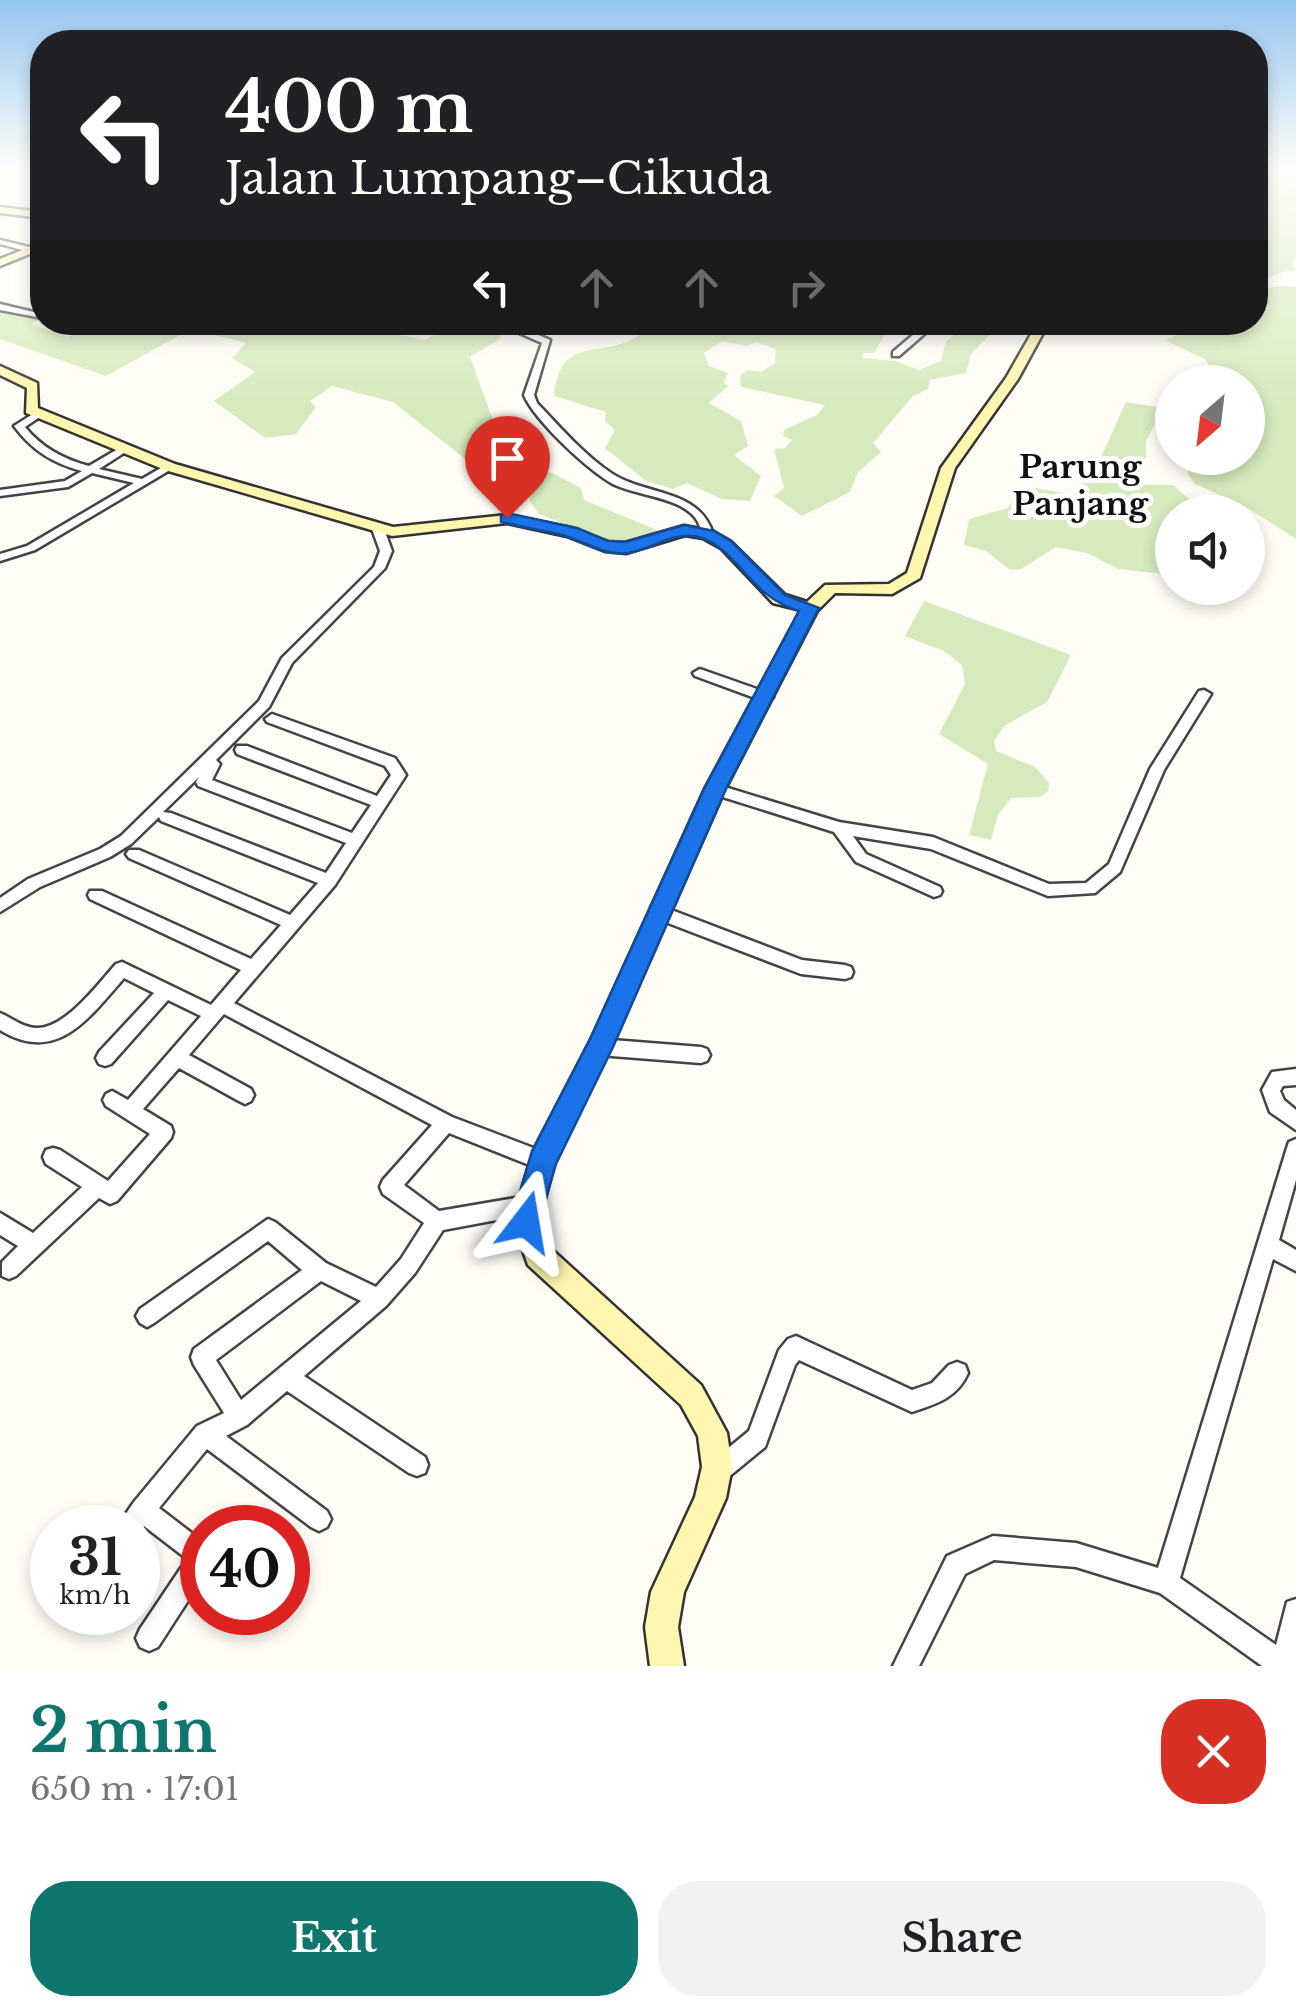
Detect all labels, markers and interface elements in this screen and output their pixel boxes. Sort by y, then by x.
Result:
text: 400 m [225,64,473,151]
icon: left [60,70,190,200]
text: Jalan Lumpang–Cikuda [225,150,771,206]
icon: left [464,260,519,315]
icon: ahead [569,260,624,315]
icon: ahead [674,260,729,315]
icon: right [779,260,834,315]
north arrow [1155,365,1265,475]
map controls [1155,365,1265,605]
pin [465,416,550,519]
icon: arrive [480,431,535,486]
district label: Parung Panjang [1012,447,1149,524]
button: sound [1155,495,1265,605]
position arrow [474,1170,578,1274]
speed limit sign: 40 [180,1505,310,1635]
text: 31 [68,1526,122,1589]
text: km/h [60,1580,130,1611]
text: 2 min [30,1694,217,1768]
button: close [1161,1699,1266,1804]
text: 650 m · 17:01 [30,1769,239,1809]
button: Exit [30,1881,638,1996]
button: Share [658,1881,1266,1996]

